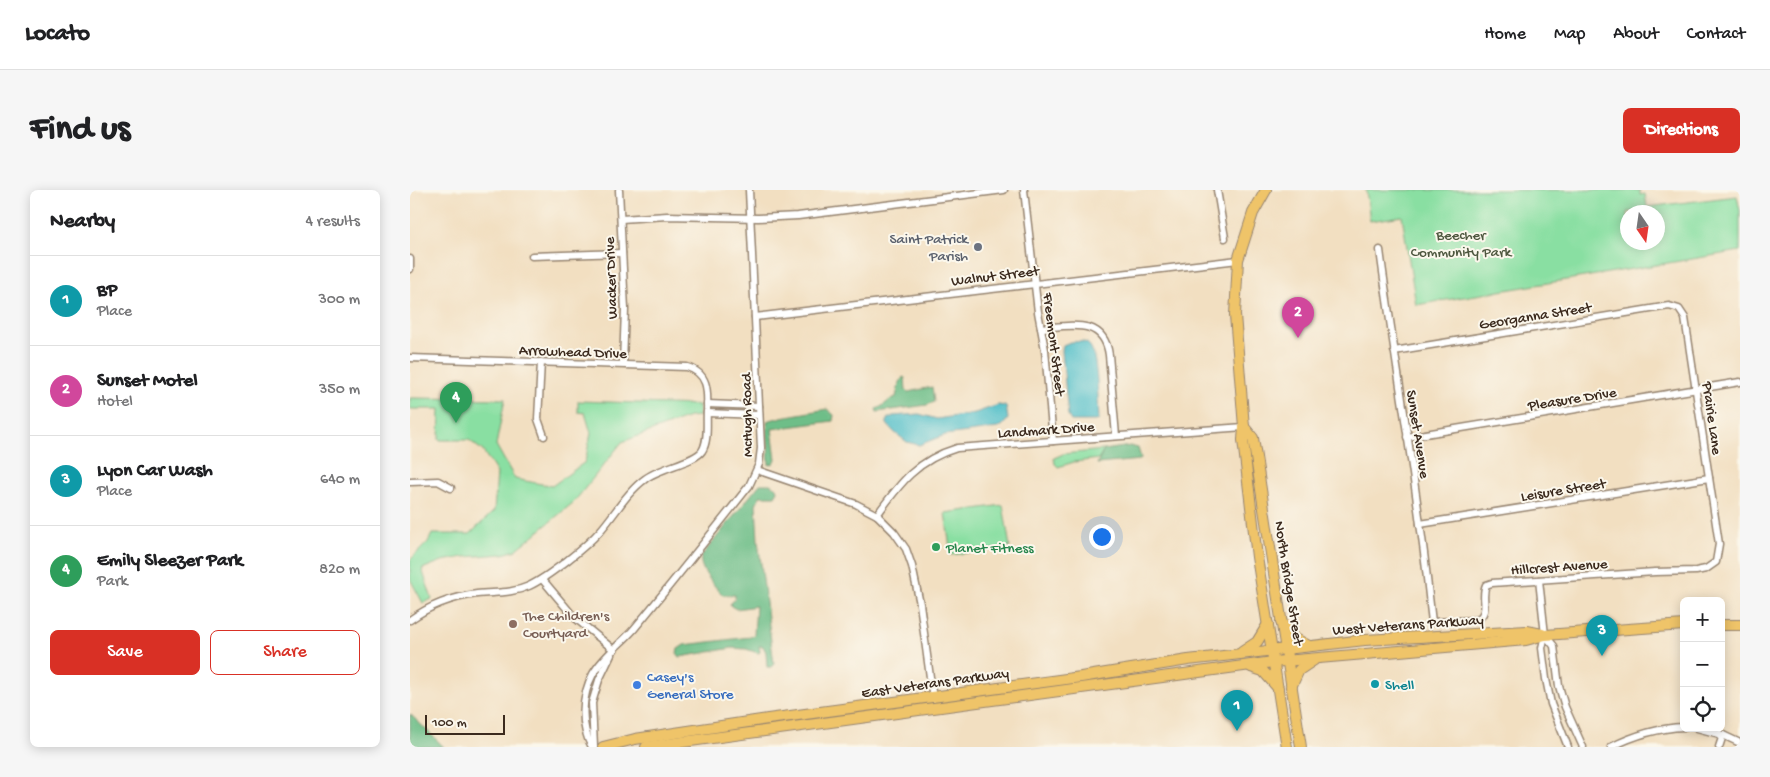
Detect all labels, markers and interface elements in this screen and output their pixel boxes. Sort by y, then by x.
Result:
text: Locato [25,20,90,49]
text: Home [1484,24,1526,45]
text: Map [1554,24,1585,45]
text: About [1613,24,1659,45]
text: Contact [1687,24,1745,45]
button: Directions [1623,108,1740,153]
text: Find us [30,110,130,151]
north arrow [1620,205,1665,250]
text: Nearby [50,210,115,235]
text: 4 results [305,213,360,232]
park label: Beecher Community Park [1411,227,1512,262]
place label: Saint Patrick Parish [890,231,969,266]
street label: Wacker Drive [602,236,622,319]
marker: Saint Patrick Parish [972,241,984,253]
street label: Walnut Street [950,262,1042,291]
text: BP [97,280,117,303]
text: 1 [63,291,69,310]
text: 300 m [318,291,360,310]
street label: Freemont Street [1038,291,1068,399]
pin: 2 [1282,297,1314,338]
street label: Georganna Street [1478,299,1595,335]
text: Place [97,303,132,322]
street label: Arrowhead Drive [519,342,627,364]
text: Sunset Motel [97,370,198,393]
street label: McHugh Road [738,372,758,457]
street label: Prairie Lane [1697,380,1725,456]
text: 2 [62,381,70,400]
text: 350 m [319,381,360,400]
pin: 4 [440,382,472,423]
street label: Pleasure Drive [1526,384,1618,416]
street label: Sunset Avenue [1401,389,1433,480]
text: Hotel [97,393,133,412]
street label: Landmark Drive [997,419,1095,443]
text: Lyon Car Wash [97,460,213,483]
text: 3 [62,471,70,490]
text: 640 m [320,471,360,490]
street label: Leisure Street [1520,475,1609,507]
text: Place [97,483,132,502]
street label: North Bridge Street [1269,520,1307,649]
your location [1089,524,1115,550]
place label: Planet Fitness [945,540,1034,558]
marker: Planet Fitness [930,541,942,553]
text: Emily Sleezer Park [97,550,243,573]
street label: Hillcrest Avenue [1510,556,1608,580]
text: 4 [62,561,70,580]
text: 820 m [319,561,360,580]
text: Park [97,573,128,592]
map controls [1680,597,1725,732]
button: + [1680,597,1725,642]
place label: The Children's Courtyard [522,608,610,643]
street label: West Veterans Parkway [1332,612,1485,640]
pin: 3 [1586,615,1618,656]
marker: The Children's Courtyard [507,618,519,630]
button: Save [50,630,200,675]
button: Share [210,630,360,675]
button: − [1680,642,1725,687]
street label: East Veterans Parkway [860,665,1011,703]
place label: Casey's General Store [647,669,734,704]
place label: Shell [1385,677,1414,695]
marker: Shell [1369,678,1381,690]
marker: Casey's General Store [631,679,643,691]
button: locate [1680,687,1725,732]
pin: 1 [1221,690,1253,731]
scale bar [425,712,505,735]
text: 100 m [432,715,467,732]

